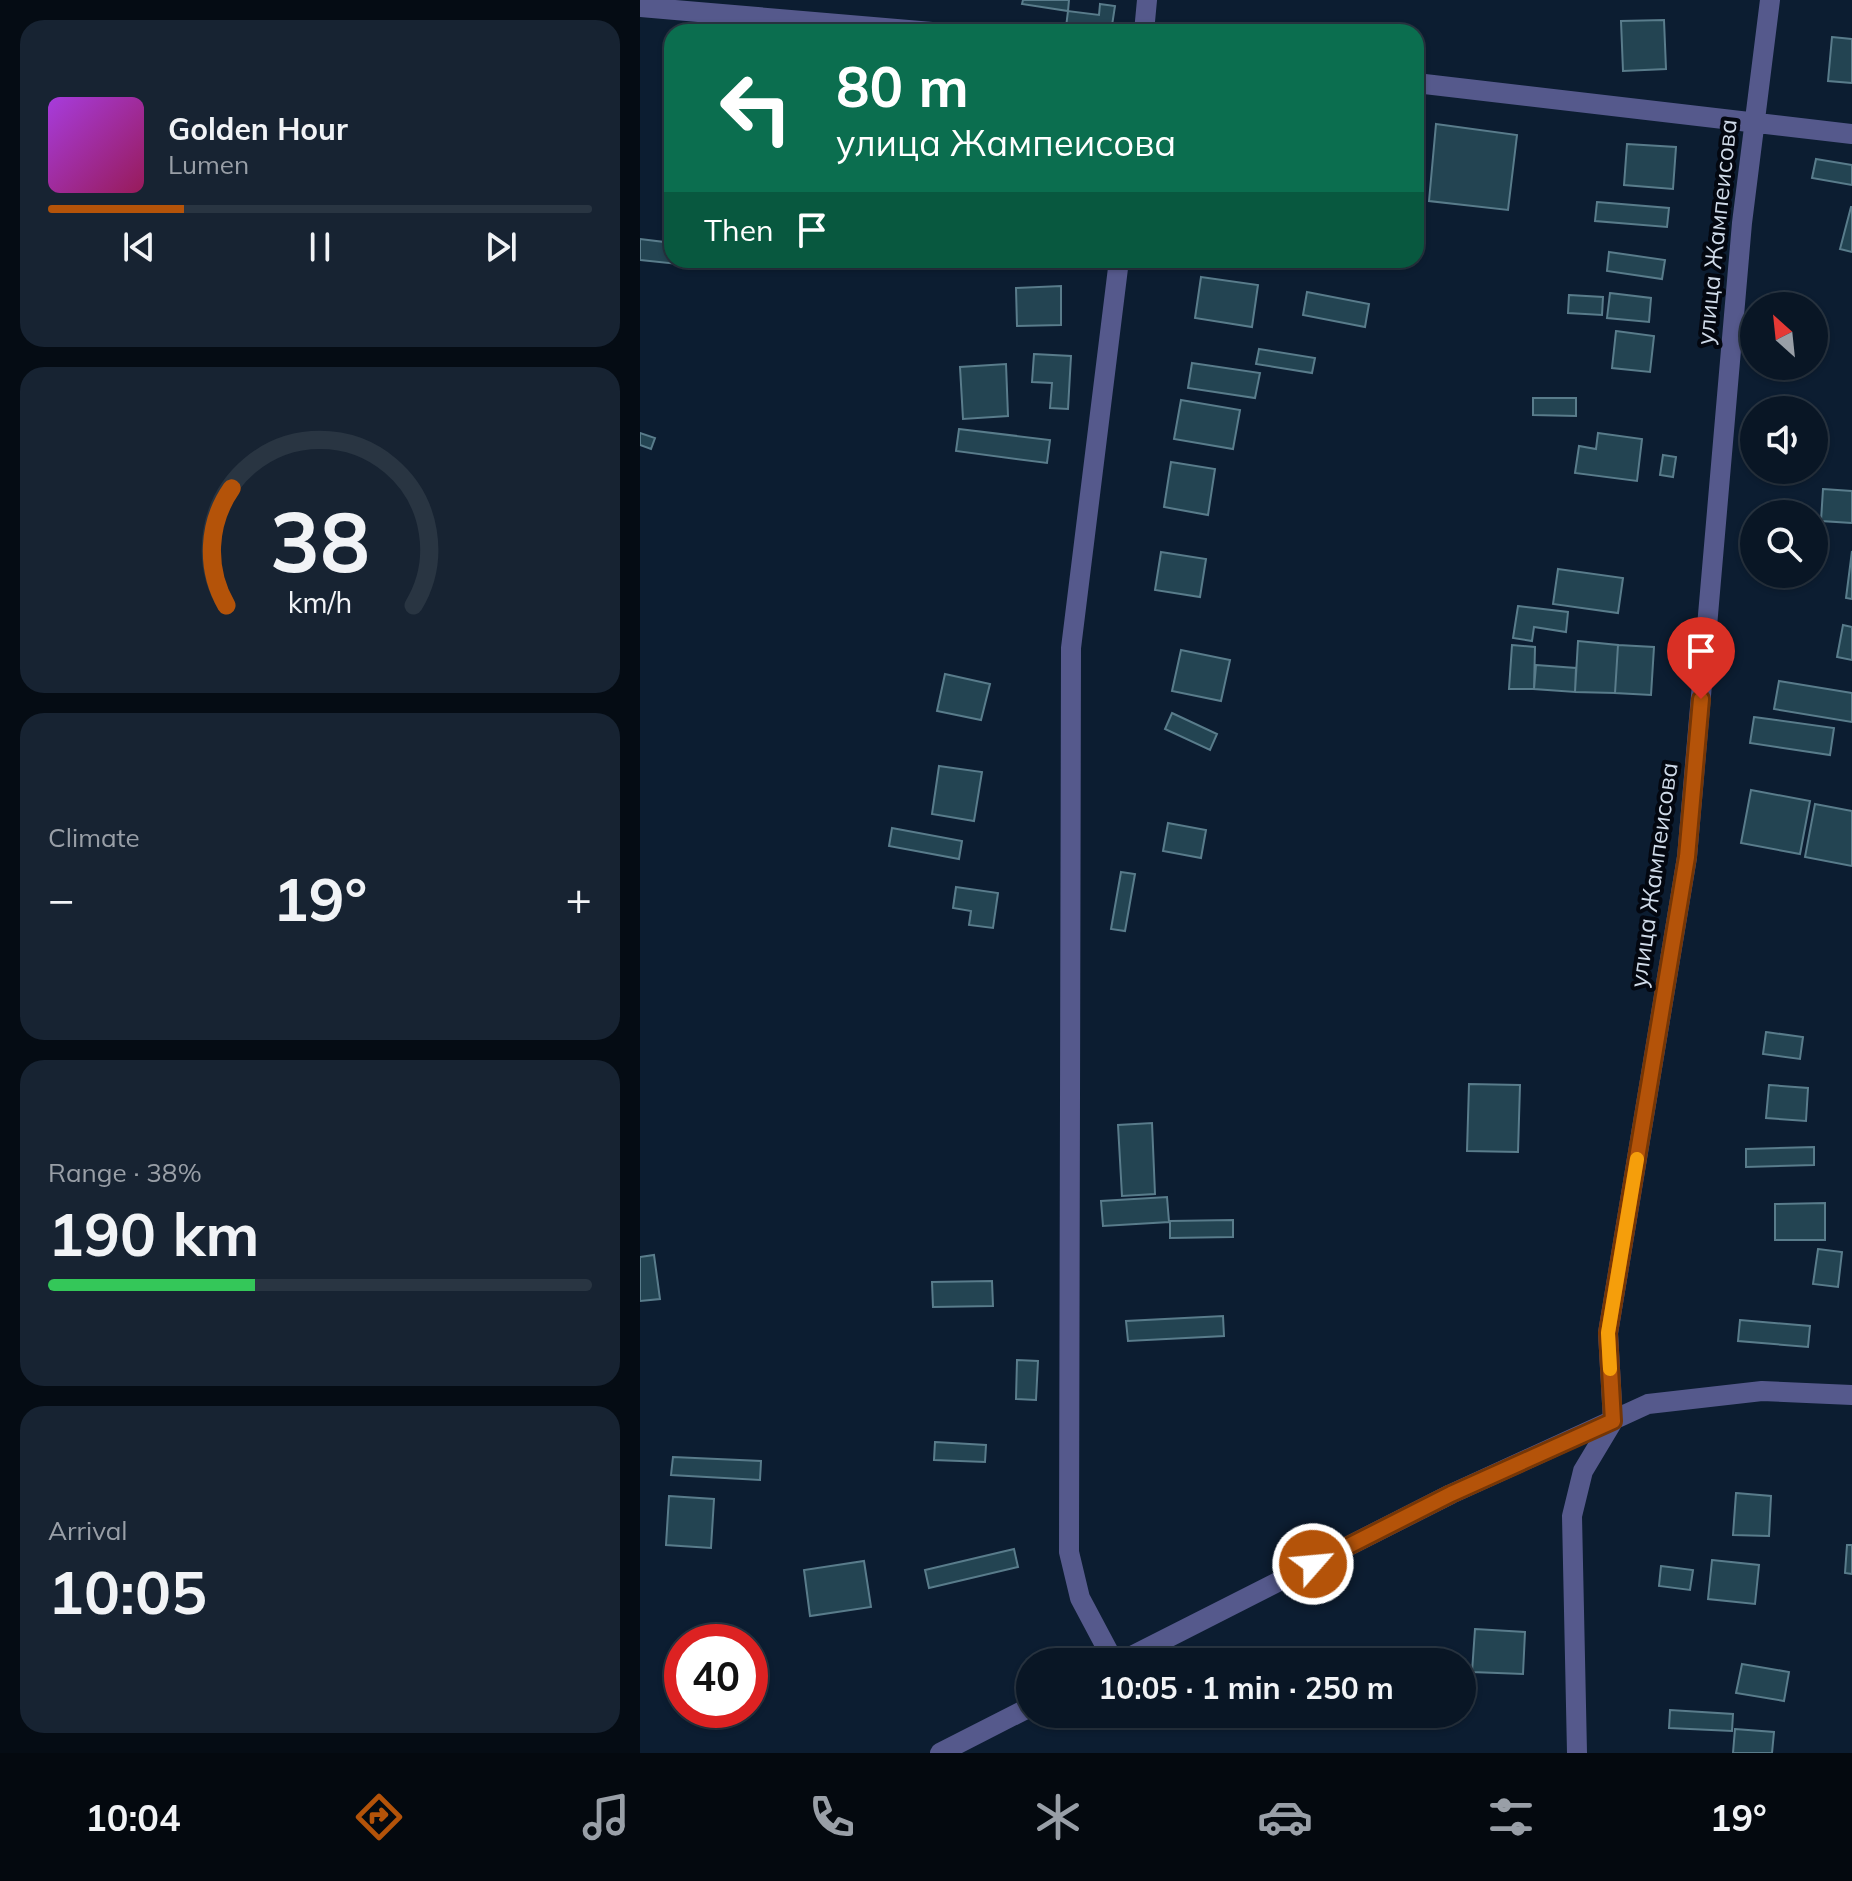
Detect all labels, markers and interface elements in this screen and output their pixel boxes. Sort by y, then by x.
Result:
text: 80 m [836,51,969,121]
icon: left [704,56,808,160]
text: Golden Hour [168,110,348,148]
street label: улица Жампеисова [1689,118,1743,346]
text: улица Жампеисова [836,120,1176,165]
text: Lumen [168,148,249,181]
icon: arrive [790,208,834,252]
text: Then [704,211,774,249]
icon: previous [117,225,161,269]
icon: pause [298,225,342,269]
icon: next [479,225,523,269]
north arrow [1740,292,1828,380]
map controls [1740,292,1828,588]
button: sound [1740,396,1828,484]
text: 38 [270,487,370,592]
button: search [1740,500,1828,588]
text: km/h [288,584,352,620]
pin [1667,617,1735,699]
icon: arrive [1679,629,1723,673]
street label: улица Жампеисова [1622,760,1684,989]
text: Climate [48,821,140,854]
text: 19° [273,861,367,936]
text: − [48,871,74,926]
text: + [566,871,592,926]
text: Range · 38% [48,1156,202,1189]
text: 190 km [48,1196,260,1271]
text: Arrival [48,1514,128,1547]
position arrow [1271,1522,1355,1606]
text: 10:05 [48,1554,207,1629]
speed limit sign: 40 [664,1624,768,1728]
text: 10:05 · 1 min · 250 m [1098,1669,1394,1707]
icon: directions [351,1789,407,1845]
icon: music [578,1789,634,1845]
icon: phone [804,1789,860,1845]
icon: climate [1030,1789,1086,1845]
icon: car [1257,1789,1313,1845]
icon: filters [1483,1789,1539,1845]
text: 10:04 [85,1795,181,1840]
text: 19° [1710,1795,1767,1840]

